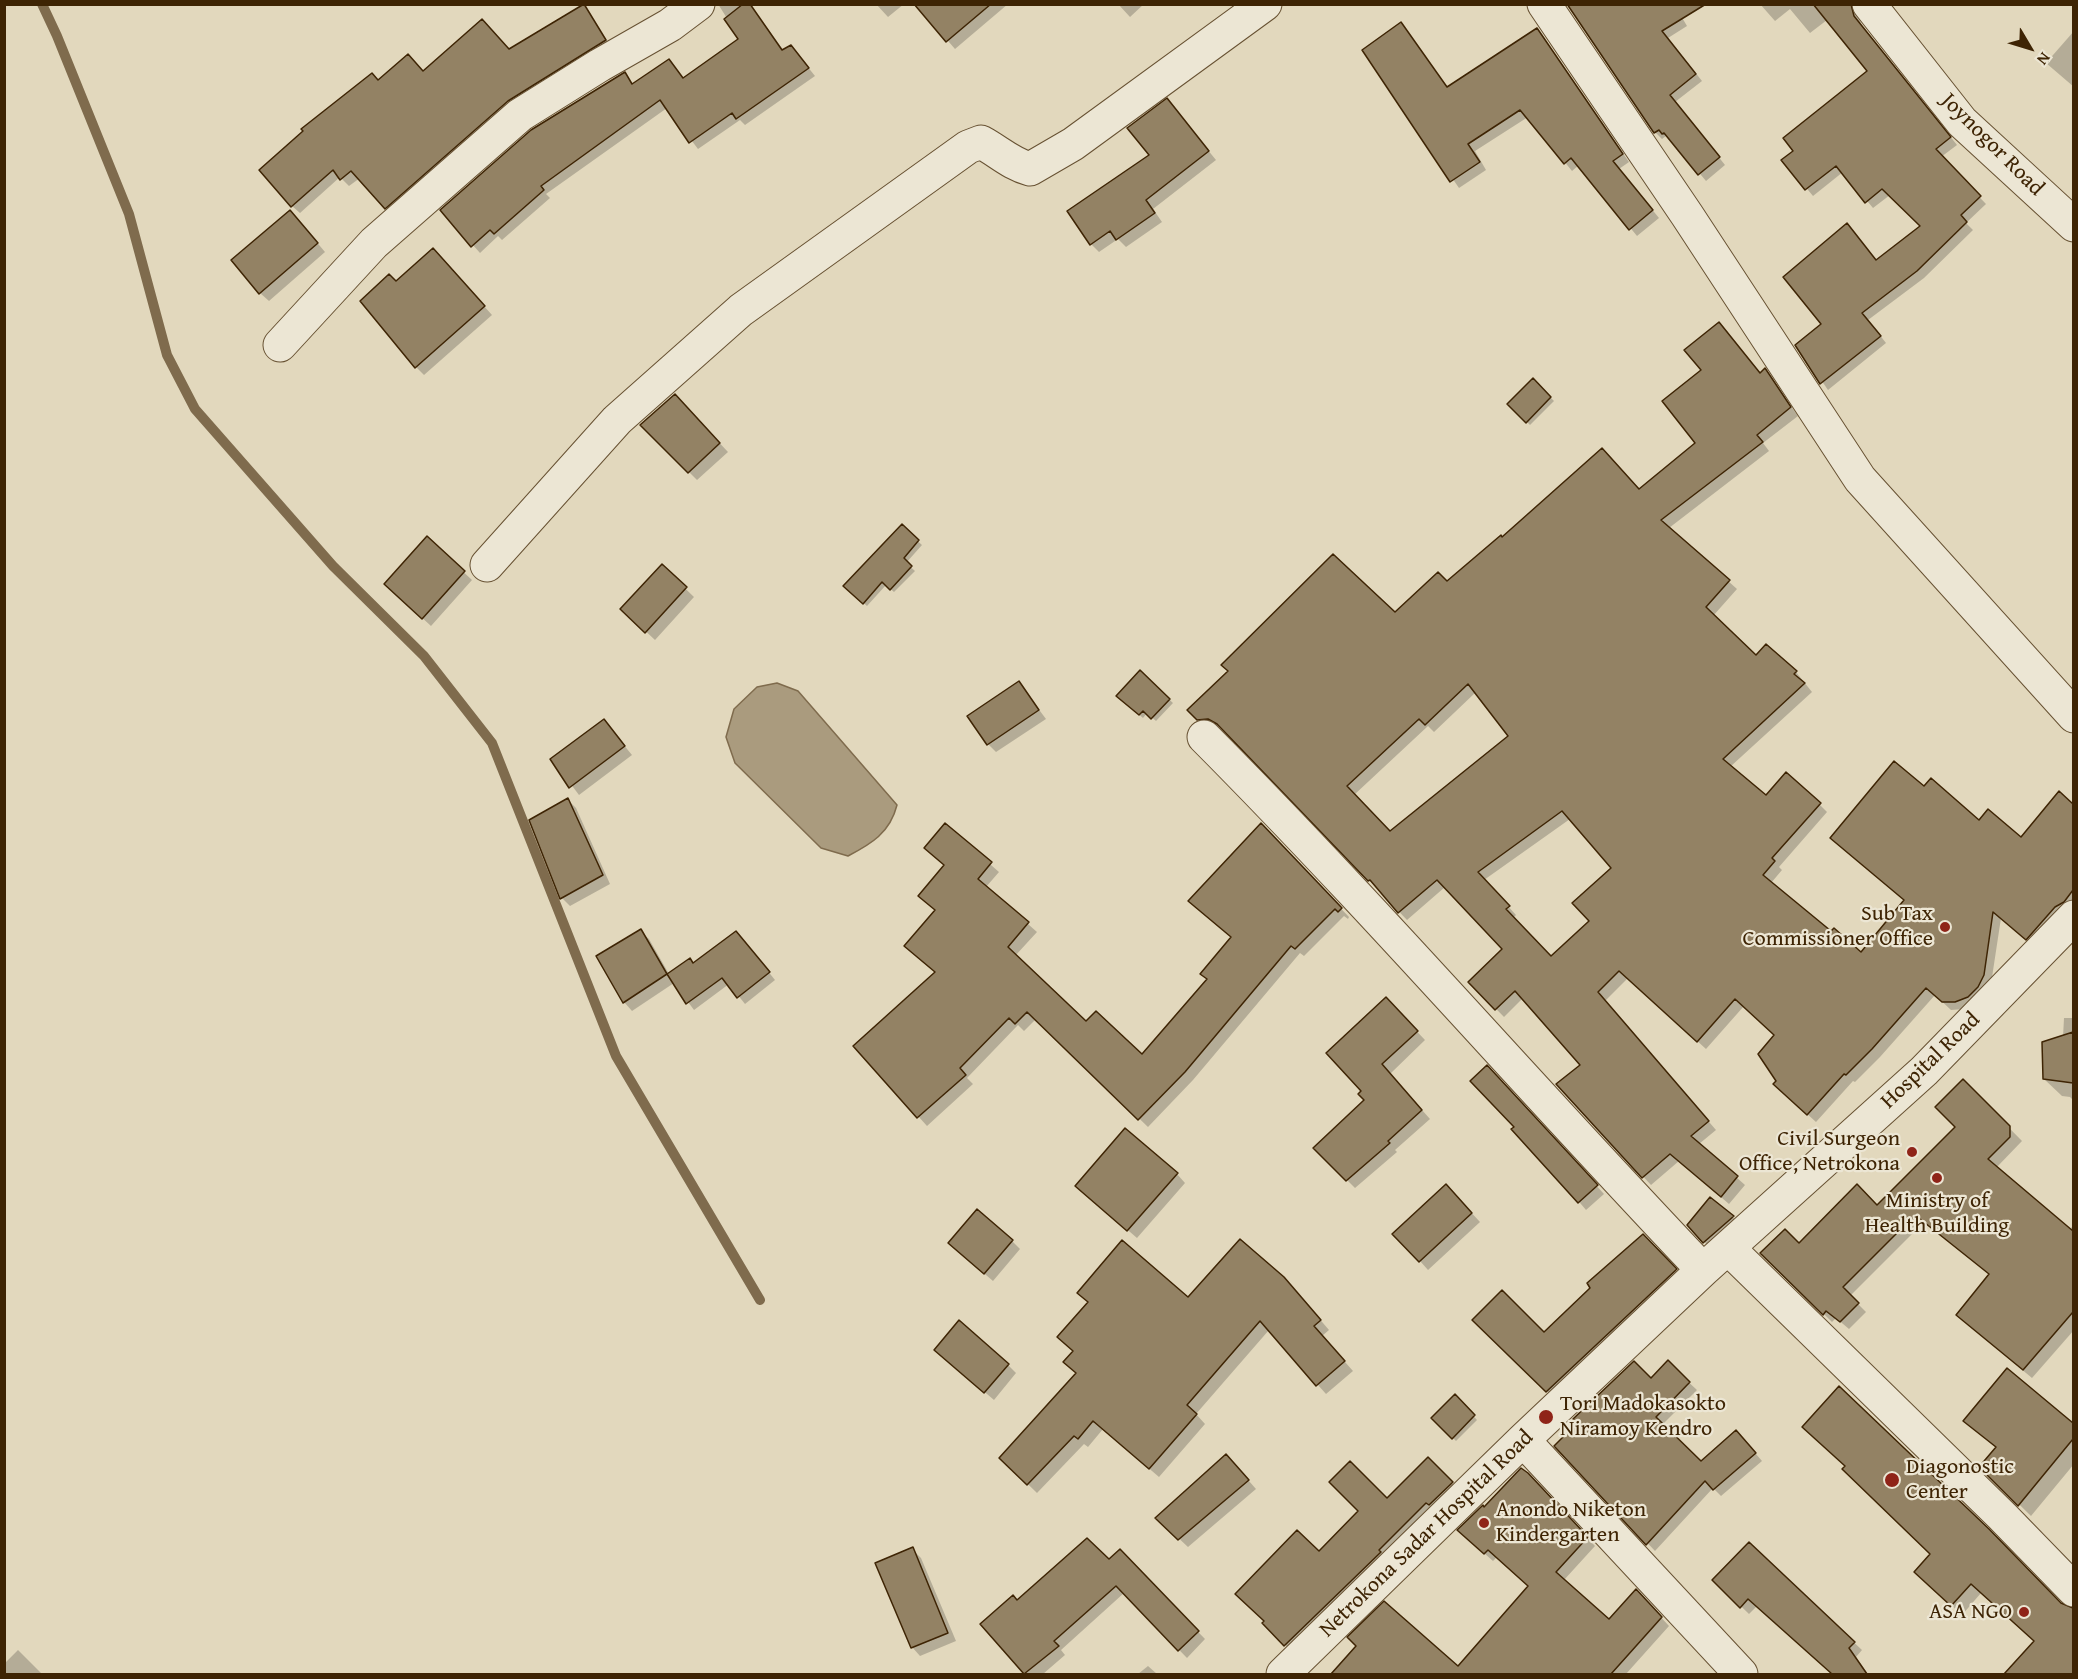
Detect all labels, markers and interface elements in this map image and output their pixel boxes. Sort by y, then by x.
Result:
north arrow [2000,18,2060,78]
text: N [2031,47,2057,71]
street label: Joynogor Road [1935,88,2049,202]
place label: Sub Tax Commissioner Office [1743,901,1933,952]
marker: Sub Tax Commissioner Office [1938,920,1952,934]
street label: Hospital Road [1876,1007,1986,1115]
place label: Civil Surgeon Office, Netrokona [1739,1126,1900,1178]
marker: Civil Surgeon Office, Netrokona [1905,1145,1919,1159]
marker: Ministry of Health Building [1930,1171,1944,1185]
place label: Ministry of Health Building [1865,1188,2009,1240]
place label: Tori Madokasokto Niramoy Kendro [1560,1391,1726,1442]
marker: Tori Madokasokto Niramoy Kendro [1537,1408,1555,1426]
street label: Netrokona Sadar Hospital Road [1315,1425,1539,1643]
place label: Diagonostic Center [1906,1454,2014,1506]
marker: Diagonostic Center [1883,1471,1901,1489]
place label: Anondo Niketon Kindergarten [1496,1497,1646,1548]
marker: Anondo Niketon Kindergarten [1477,1516,1491,1530]
place label: ASA NGO [1929,1599,2012,1625]
marker: ASA NGO [2017,1605,2031,1619]

